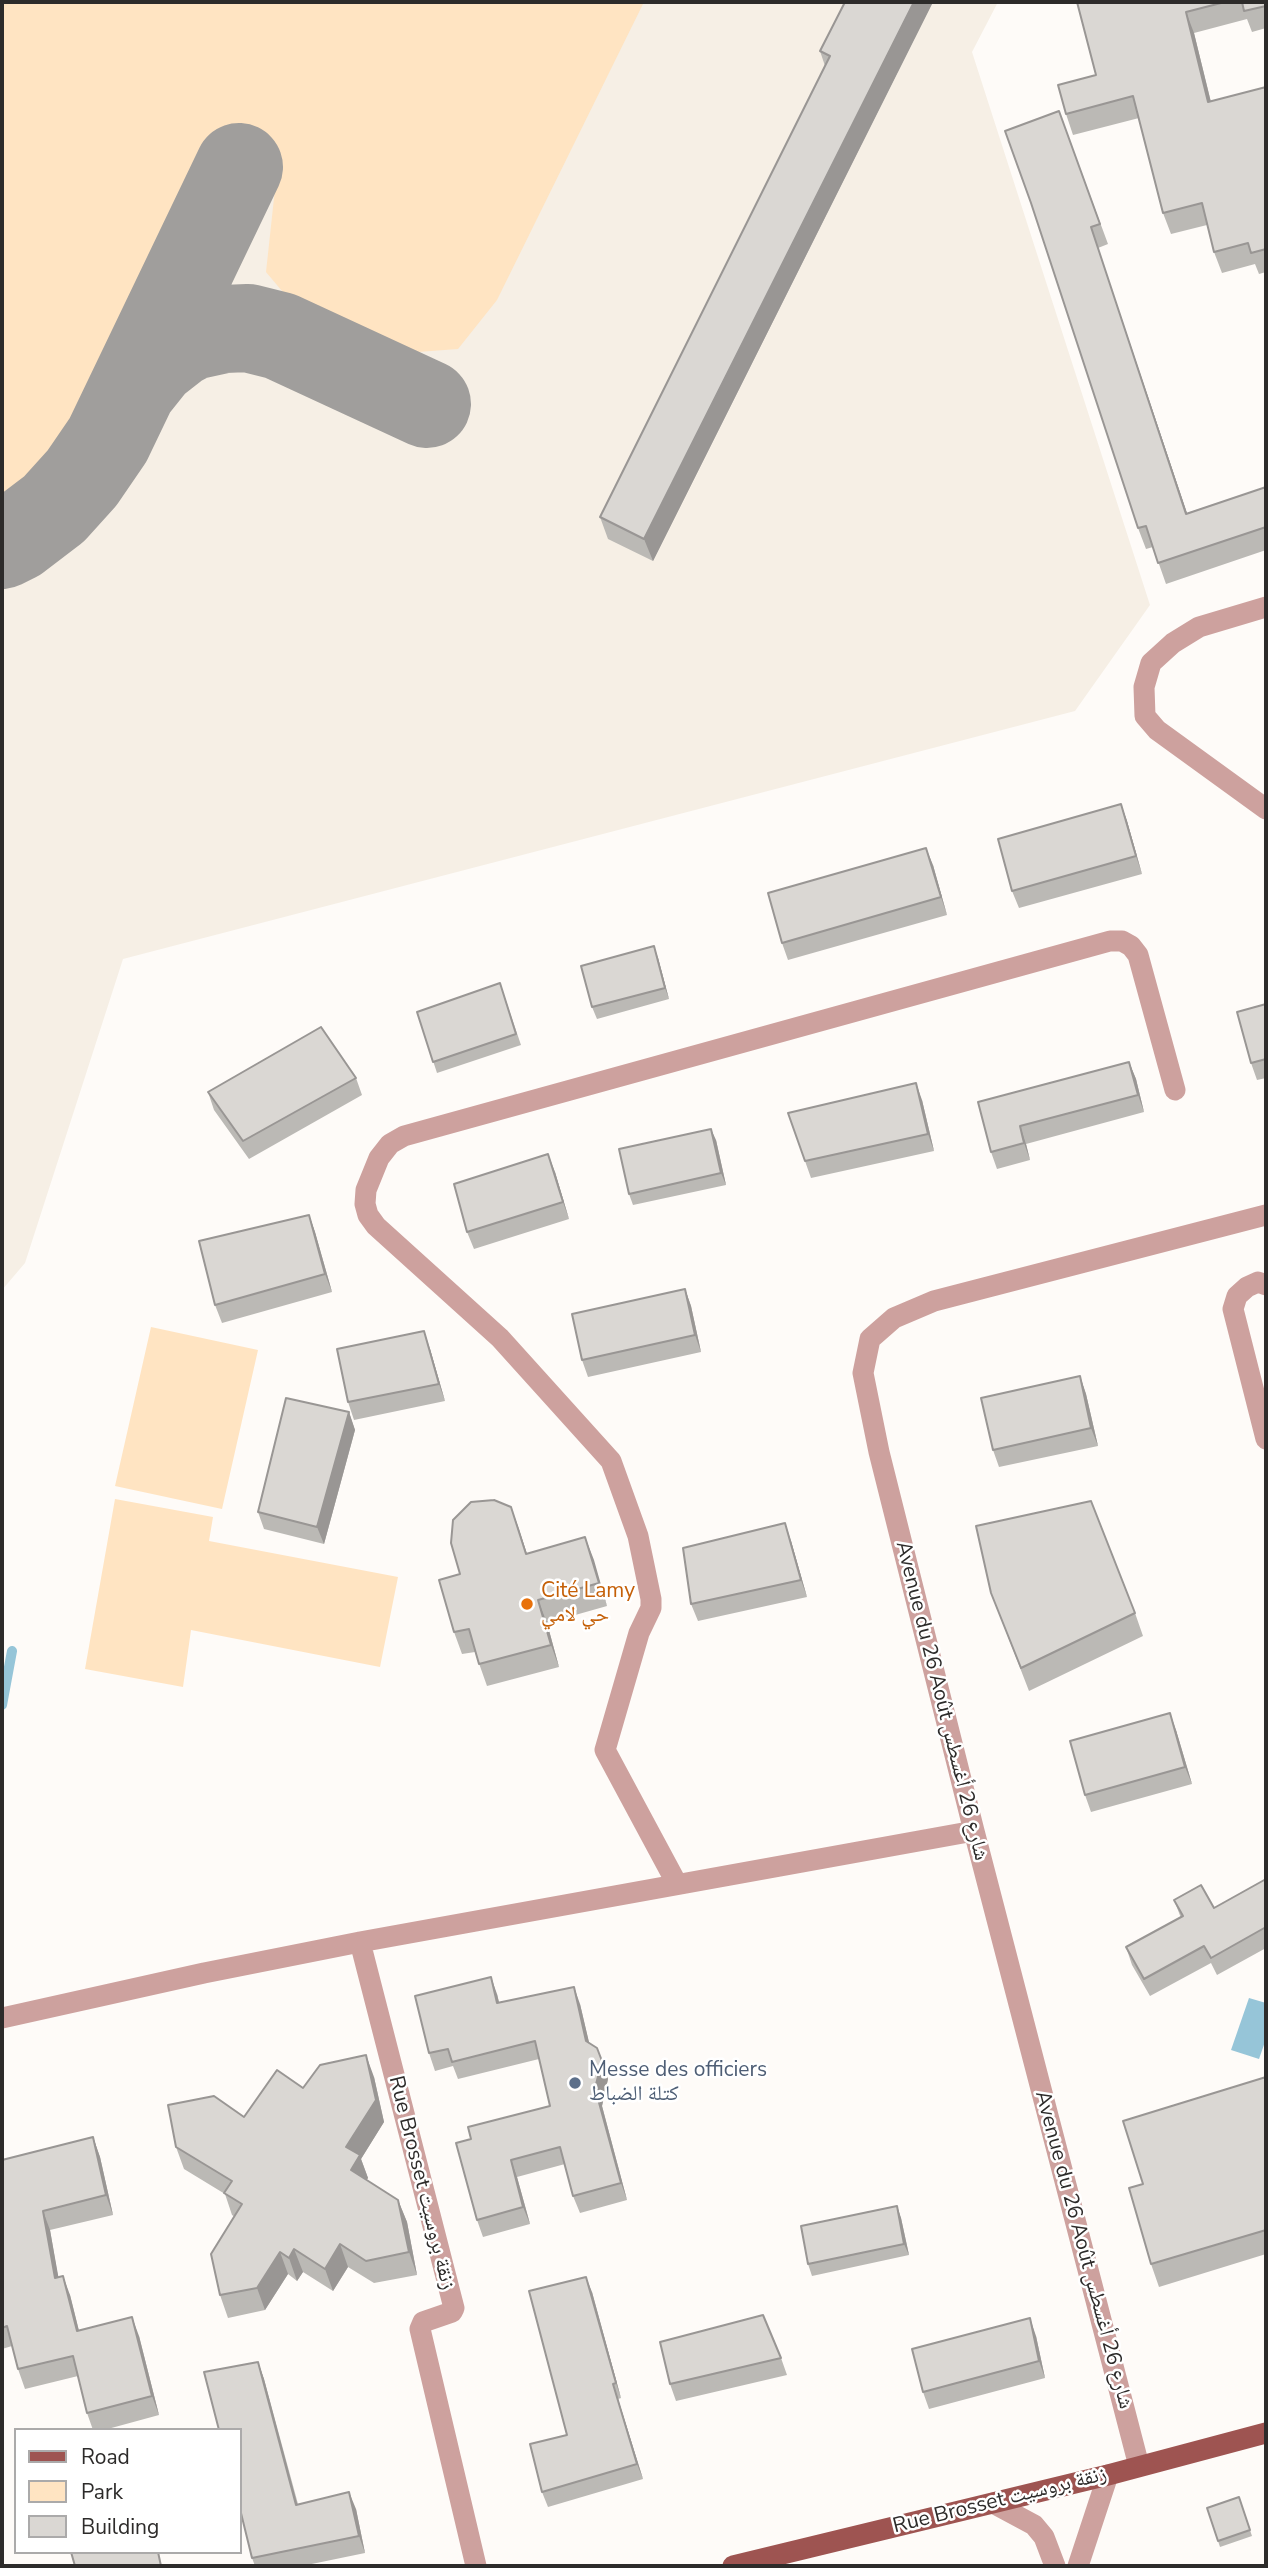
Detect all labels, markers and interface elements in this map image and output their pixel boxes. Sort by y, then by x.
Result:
street label: Avenue du 26 Août شارع 26 أغسطس [889,1539,993,1863]
place label: Cité Lamy حي لامي [541,1579,635,1629]
marker: Cité Lamy حي لامي [519,1596,535,1612]
place label: Messe des officiers كتلة الضباط [589,2058,767,2108]
street label: Rue Brosset زنقة بروسيت [382,2074,460,2292]
marker: Messe des officiers كتلة الضباط [567,2075,583,2091]
street label: Avenue du 26 Août شارع 26 أغسطس [1028,2088,1138,2412]
legend [14,2428,242,2554]
text: Road [81,2443,130,2471]
street label: Rue Brosset زنقة بروسيت [891,2462,1109,2540]
text: Park [81,2478,123,2506]
text: Building [81,2513,159,2541]

